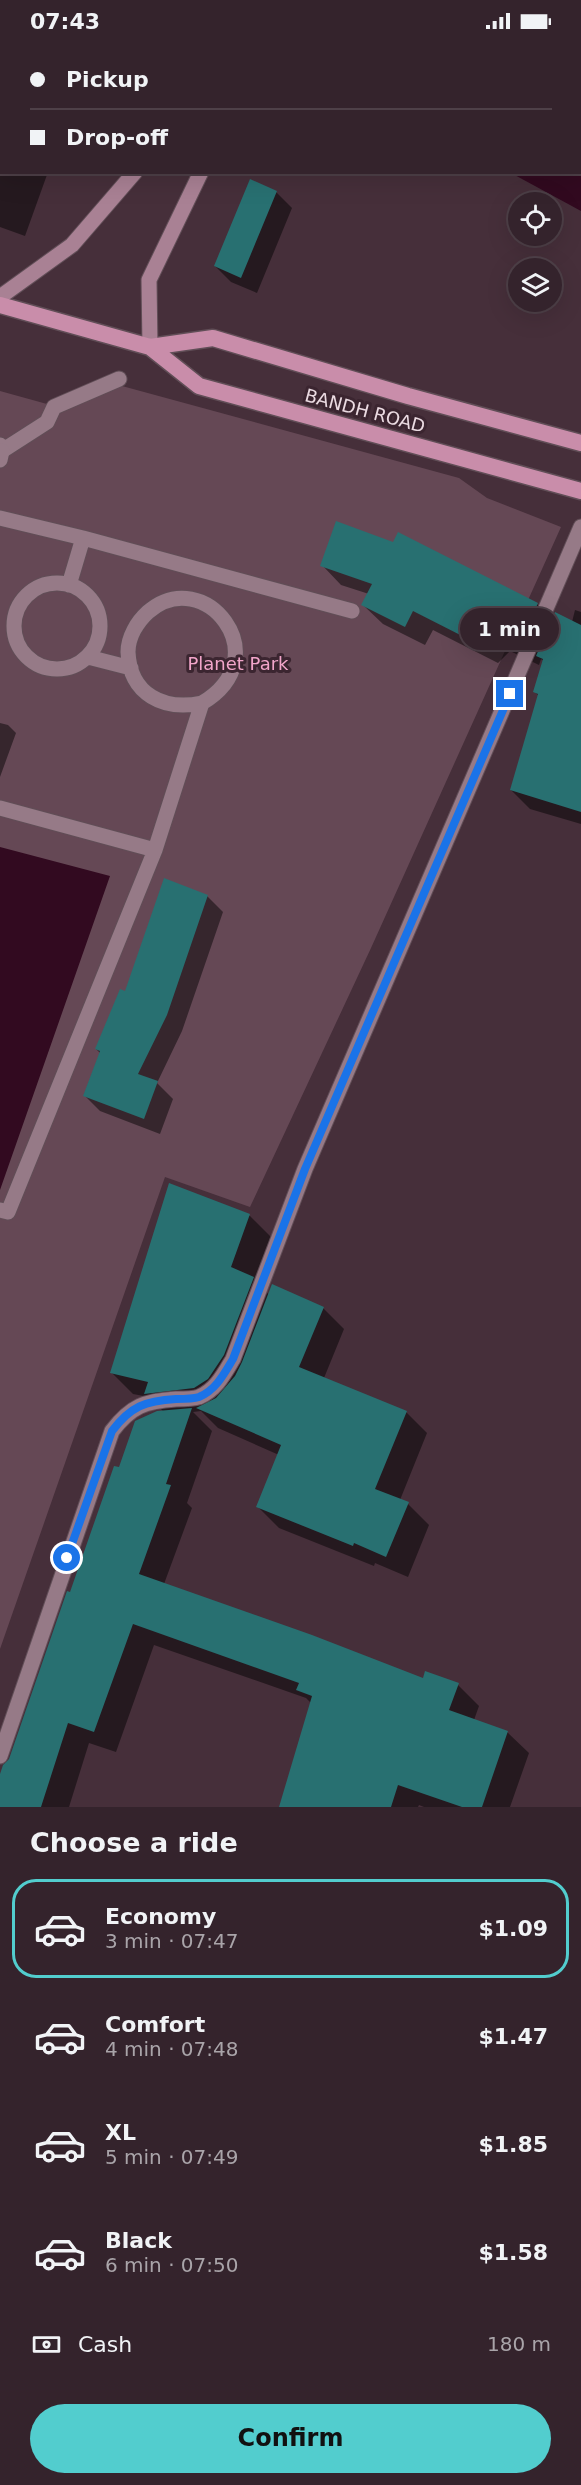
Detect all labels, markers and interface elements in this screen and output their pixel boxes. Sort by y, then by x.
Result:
text: 07:43 [30,9,100,34]
text: Pickup [66,67,149,92]
text: Drop-off [66,125,168,150]
map controls [508,192,562,312]
button: locate [508,192,562,246]
button: layers [508,258,562,312]
street label: BANDH ROAD [303,384,428,437]
callout: 1 min [460,607,560,649]
text: 1 min [478,617,541,641]
park label: Planet Park [187,653,289,674]
route end [496,680,523,707]
route start [53,1544,80,1571]
text: Choose a ride [30,1827,238,1858]
icon: car [33,1902,87,1956]
text: Economy [105,1904,216,1929]
text: $1.09 [478,1916,548,1941]
text: 3 min · 07:47 [105,1929,239,1953]
icon: car [33,2010,87,2064]
text: Comfort [105,2012,205,2037]
text: $1.47 [478,2024,548,2049]
text: 4 min · 07:48 [105,2037,239,2061]
icon: car [33,2118,87,2172]
text: XL [105,2120,136,2145]
text: $1.85 [478,2132,548,2157]
text: 5 min · 07:49 [105,2145,239,2169]
icon: car [33,2226,87,2280]
text: Black [105,2228,172,2253]
text: $1.58 [478,2240,548,2265]
text: 6 min · 07:50 [105,2253,239,2277]
icon: cash [30,2328,63,2361]
text: Cash [78,2332,132,2357]
text: 180 m [487,2332,551,2356]
button: Confirm [30,2404,551,2473]

